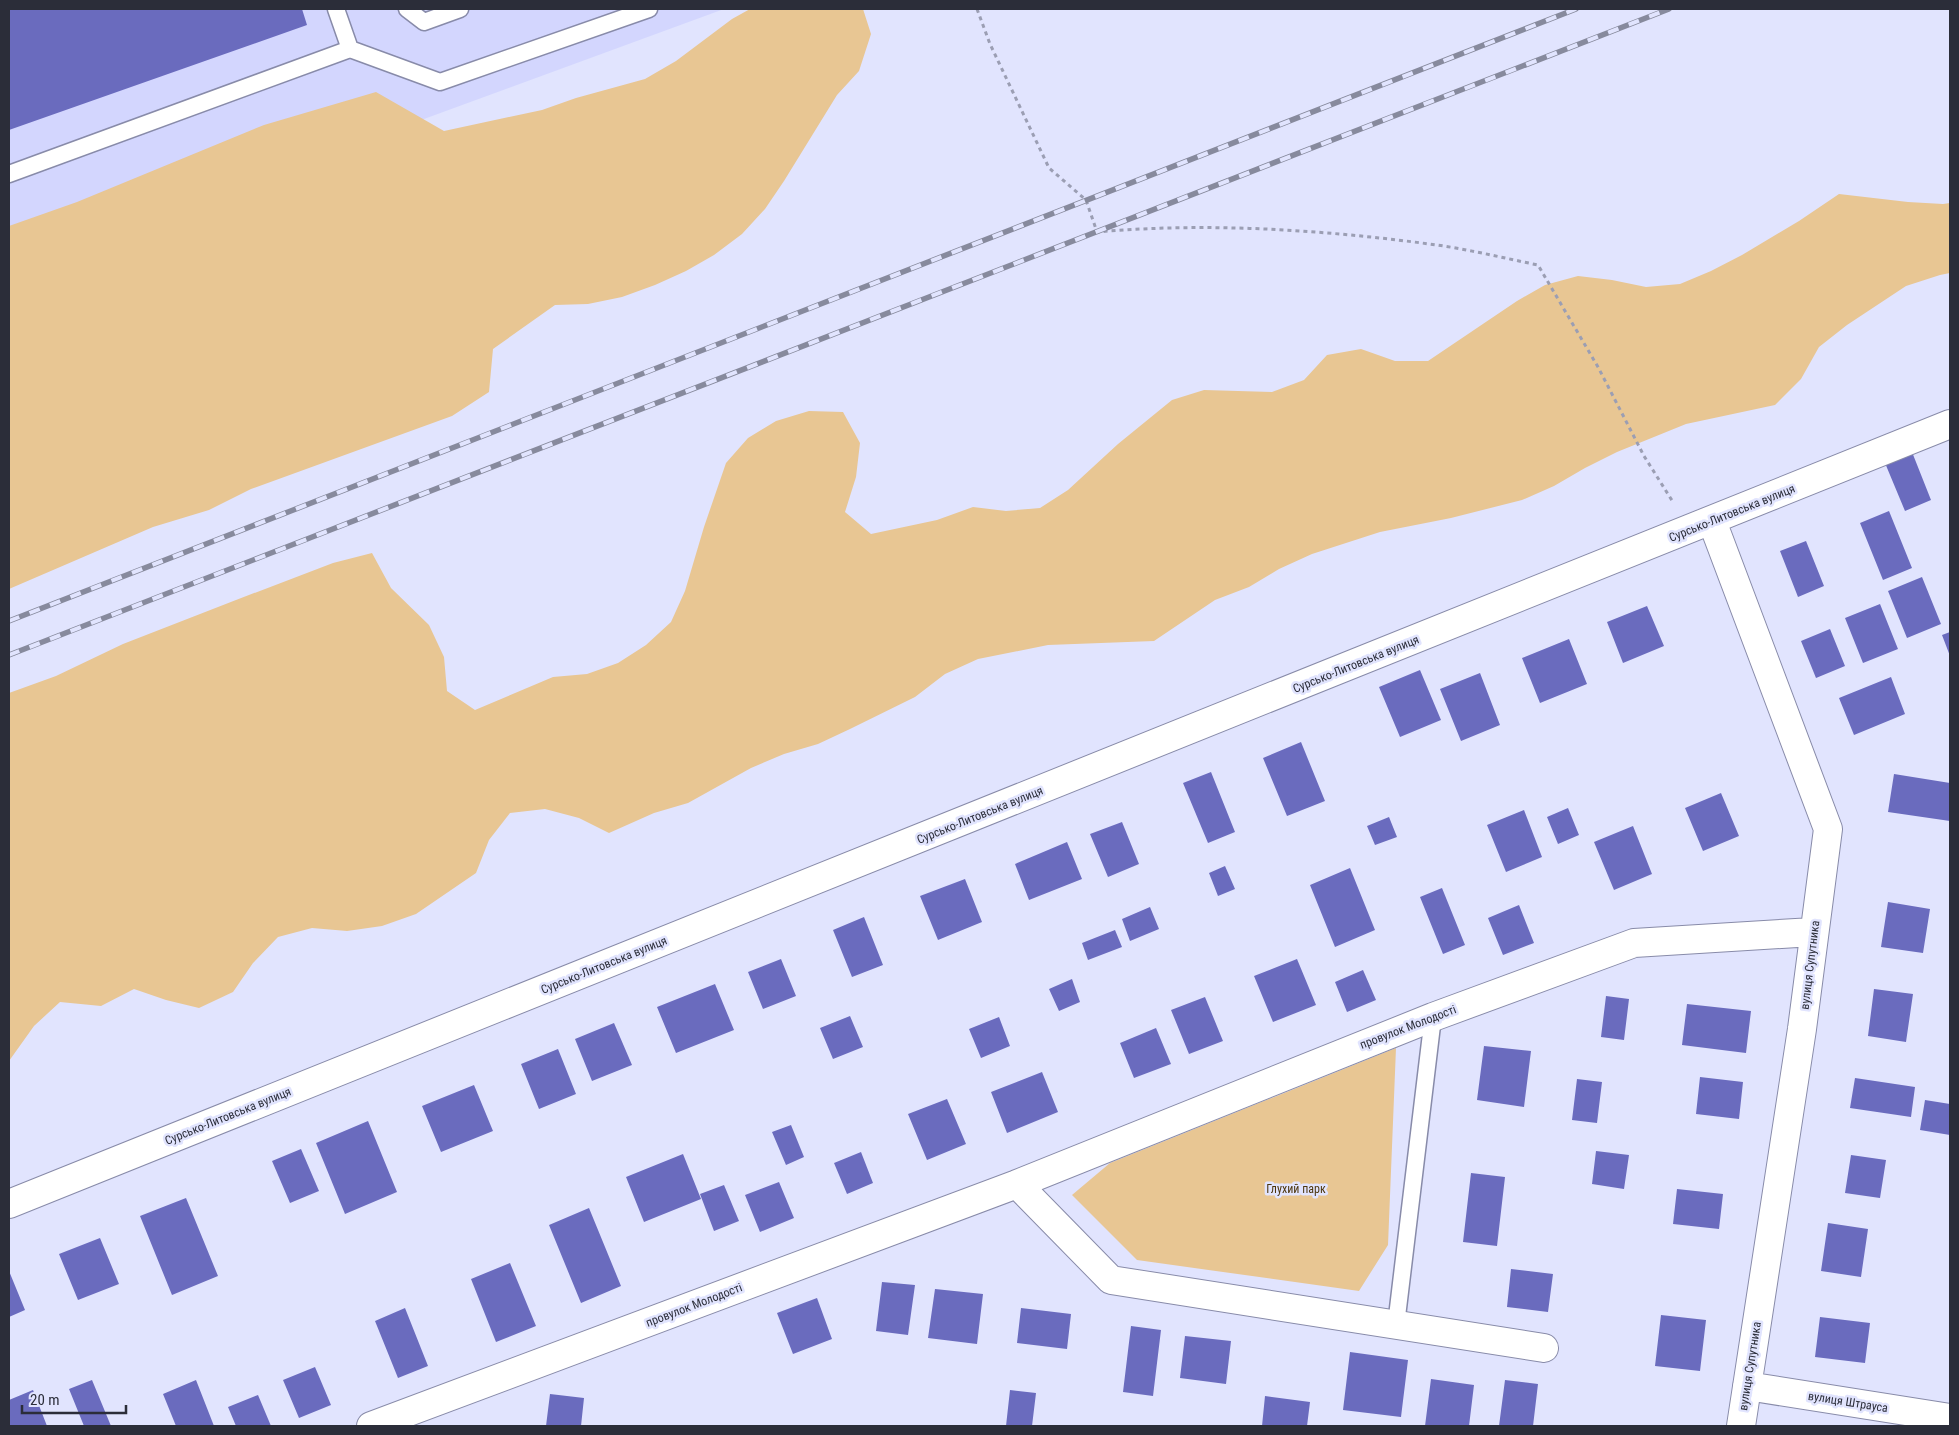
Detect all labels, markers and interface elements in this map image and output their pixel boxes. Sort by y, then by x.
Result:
street label: Сурсько-Литовська вулиця [1667,481,1797,545]
street label: Сурсько-Литовська вулиця [1291,632,1421,696]
street label: Сурсько-Литовська вулиця [915,783,1045,847]
street label: вулиця Супутника [1798,919,1822,1010]
street label: Сурсько-Литовська вулиця [539,933,669,997]
street label: провулок Молодості [1358,1002,1458,1052]
street label: Сурсько-Литовська вулиця [163,1084,293,1148]
park label: Глухий парк [1266,1182,1326,1196]
street label: провулок Молодості [644,1280,744,1330]
street label: вулиця Супутника [1736,1320,1764,1411]
scale bar [22,1382,126,1414]
street label: вулиця Штрауса [1807,1389,1889,1415]
text: 20 m [30,1391,60,1409]

